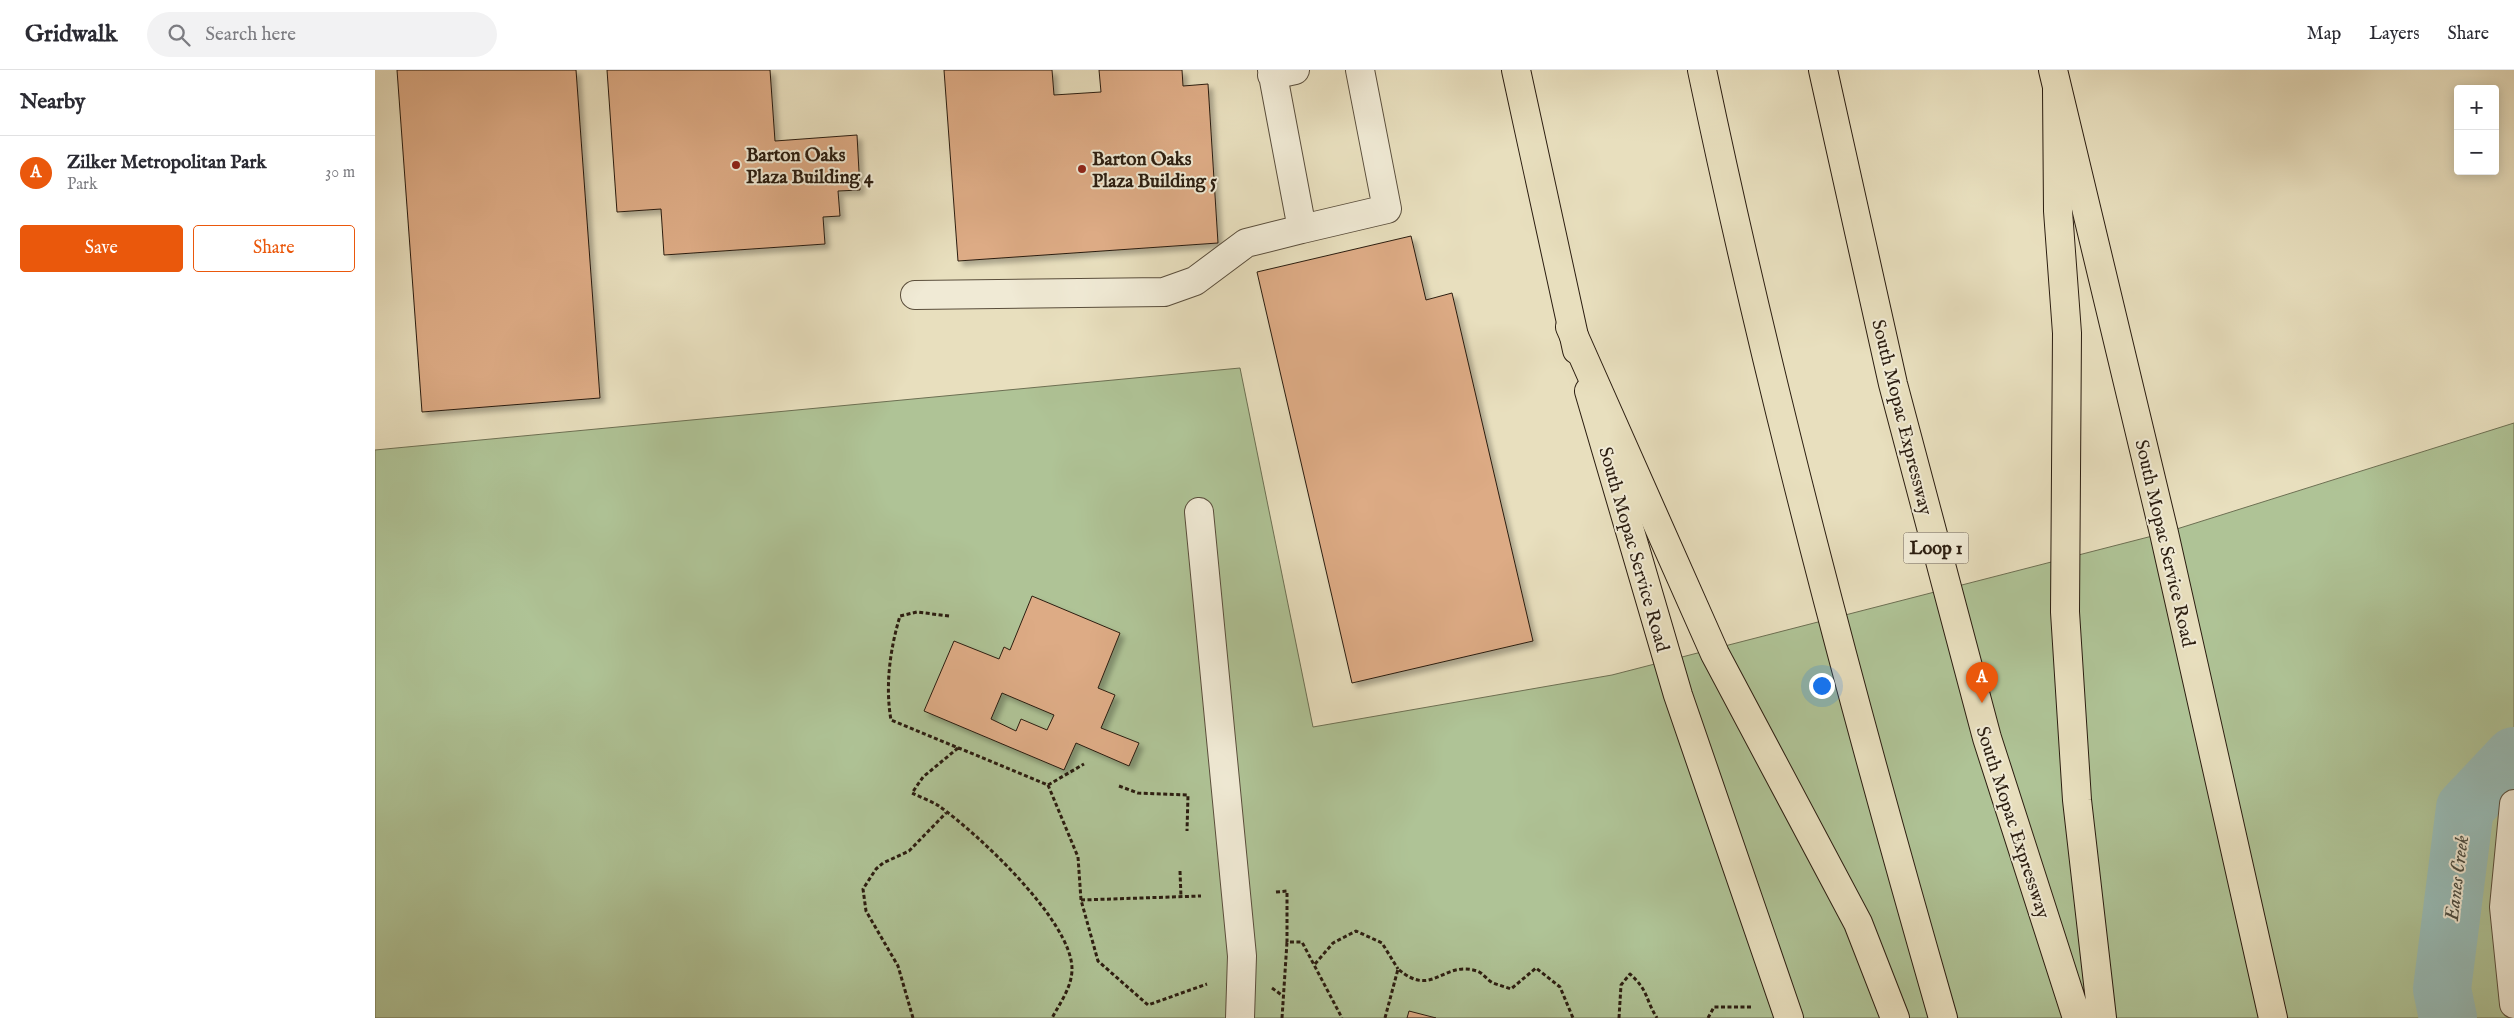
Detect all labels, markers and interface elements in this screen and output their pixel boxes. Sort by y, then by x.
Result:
search box [147,12,497,57]
text: Gridwalk [25,19,117,50]
icon: search [165,21,193,49]
text: Search here [205,23,296,47]
text: Map [2307,23,2341,46]
text: Layers [2369,23,2420,46]
text: Share [2448,23,2489,46]
map controls [2454,85,2499,175]
button: + [2454,85,2499,130]
text: Nearby [20,89,85,116]
button: − [2454,130,2499,175]
place label: Barton Oaks Plaza Building 4 [746,144,874,190]
place label: Barton Oaks Plaza Building 5 [1092,148,1217,194]
text: Zilker Metropolitan Park [67,151,267,175]
marker: Barton Oaks Plaza Building 4 [730,159,742,171]
text: A [31,163,41,183]
text: 30 m [325,163,355,183]
marker: Barton Oaks Plaza Building 5 [1076,163,1088,175]
text: Park [67,175,97,195]
button: Save [20,225,183,272]
button: Share [193,225,355,272]
street label: South Mopac Expressway [1865,317,1937,518]
street label: South Mopac Service Road [2128,437,2200,650]
street label: South Mopac Service Road [1592,444,1674,656]
road number: Loop 1 [1903,532,1969,563]
pin: A [1966,662,1998,703]
your location [1809,673,1835,699]
street label: South Mopac Expressway [1970,723,2055,922]
water label: Eanes Creek [2440,834,2475,923]

